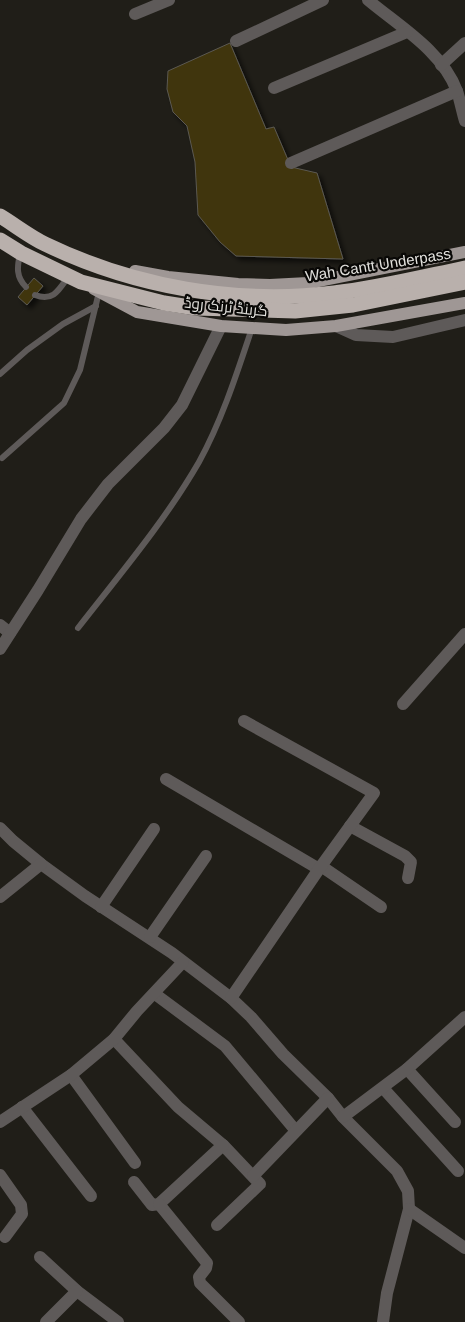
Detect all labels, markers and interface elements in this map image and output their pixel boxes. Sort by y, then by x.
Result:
street label: Wah Cantt Underpass [304,245,452,284]
street label: گرینڈ ٹرنک روڈ [184,294,268,320]

